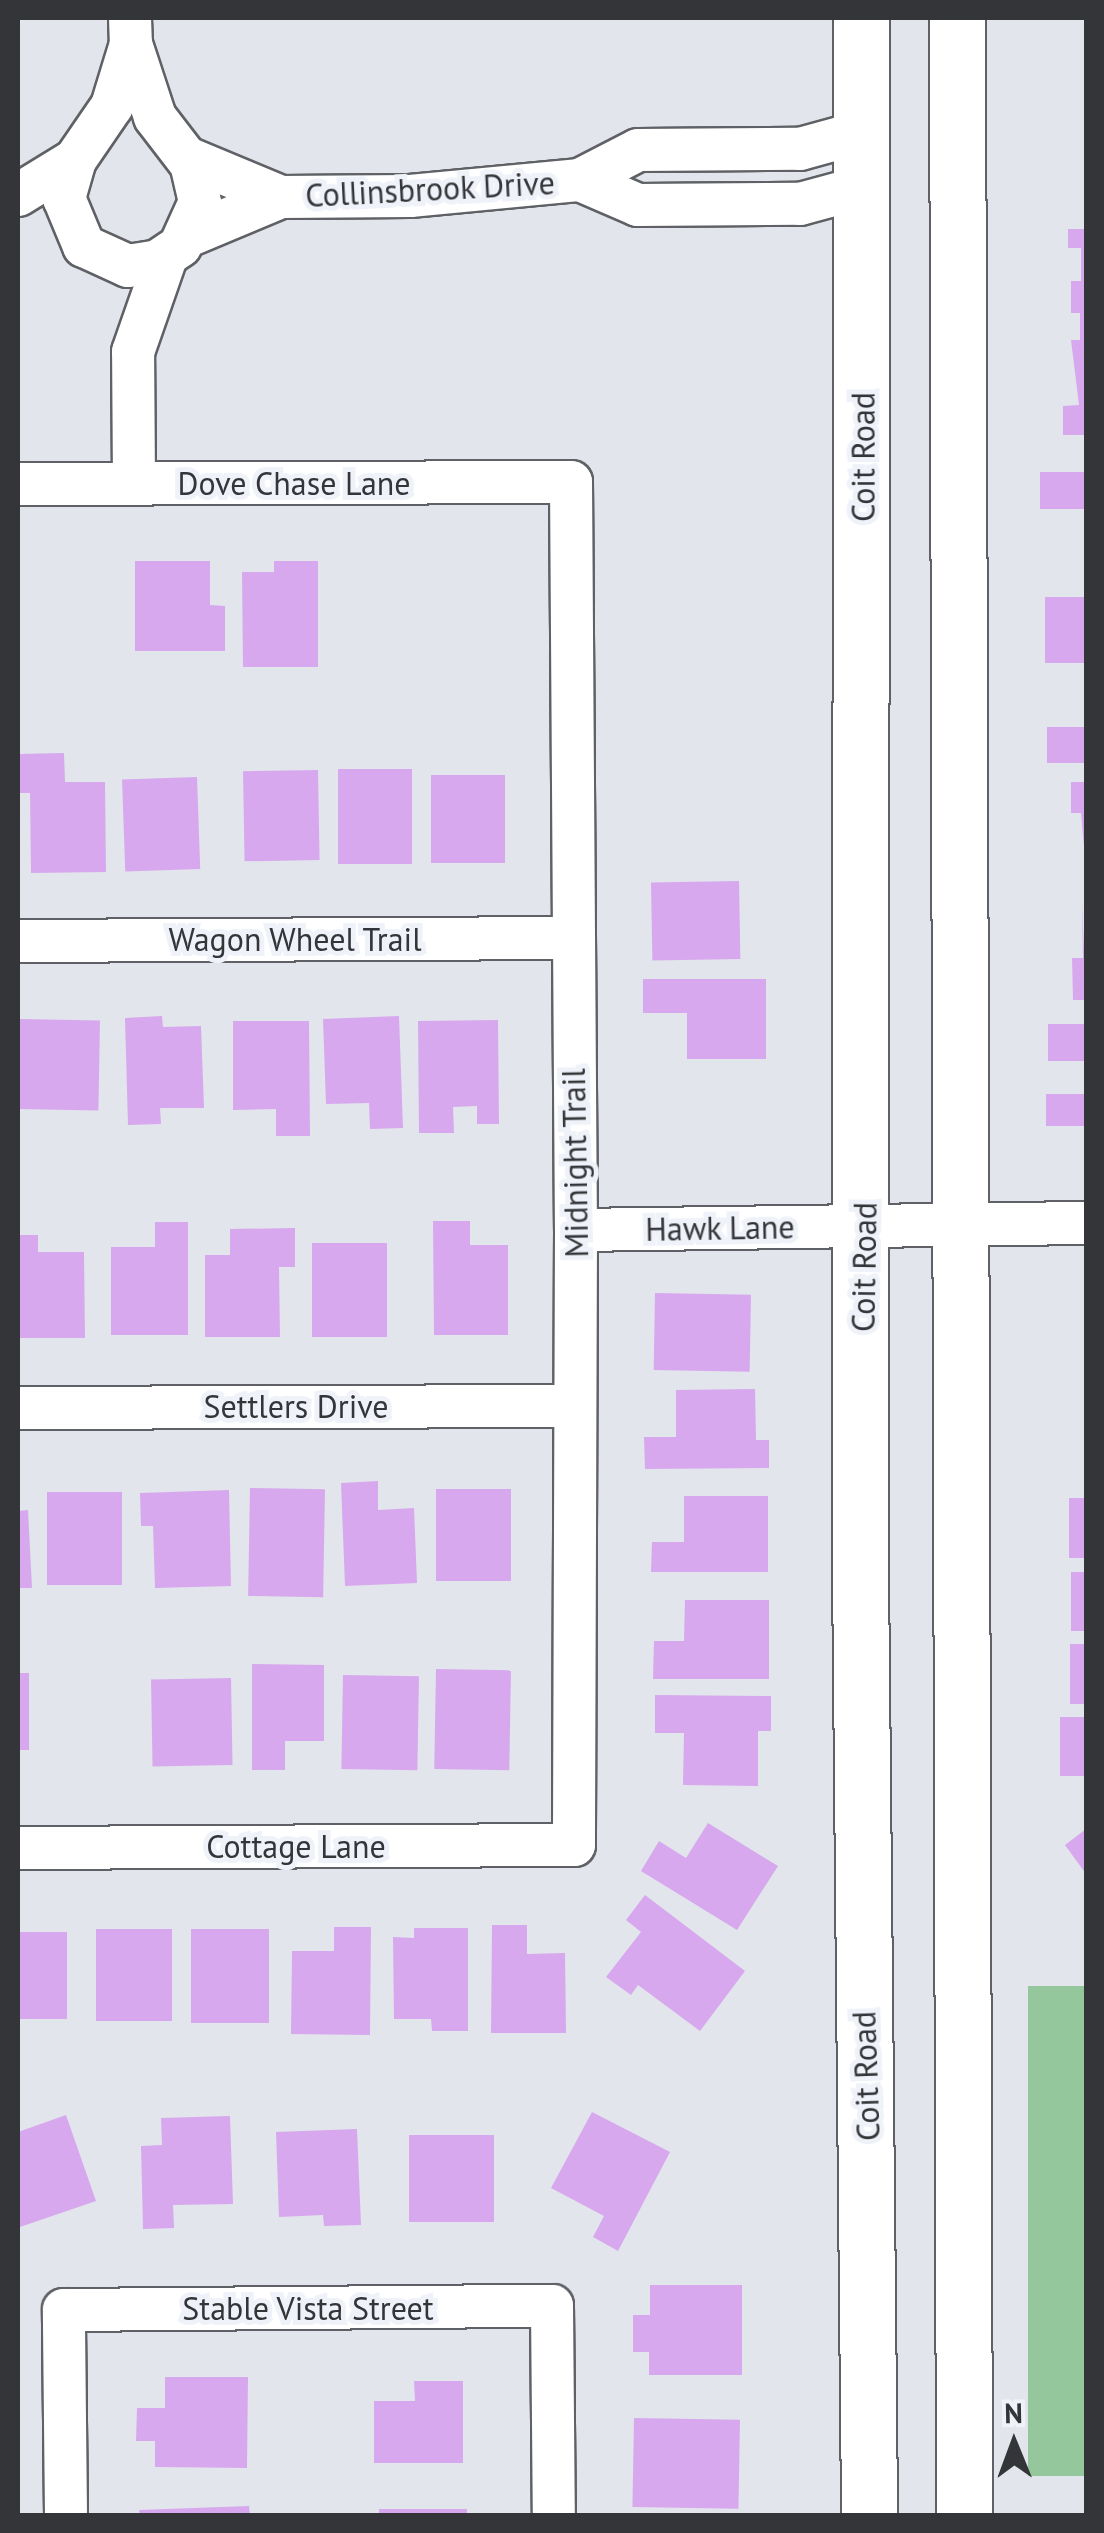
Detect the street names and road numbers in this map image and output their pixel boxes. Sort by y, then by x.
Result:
street label: Collinsbrook Drive [304,163,556,215]
street label: Coit Road [844,392,882,522]
street label: Dove Chase Lane [177,464,411,502]
street label: Wagon Wheel Trail [168,920,422,958]
street label: Midnight Trail [554,1068,596,1258]
street label: Coit Road [844,1202,884,1332]
street label: Hawk Lane [645,1207,795,1249]
street label: Settlers Drive [203,1387,389,1425]
street label: Cottage Lane [206,1827,386,1865]
street label: Coit Road [845,2010,887,2142]
street label: Stable Vista Street [182,2289,434,2327]

